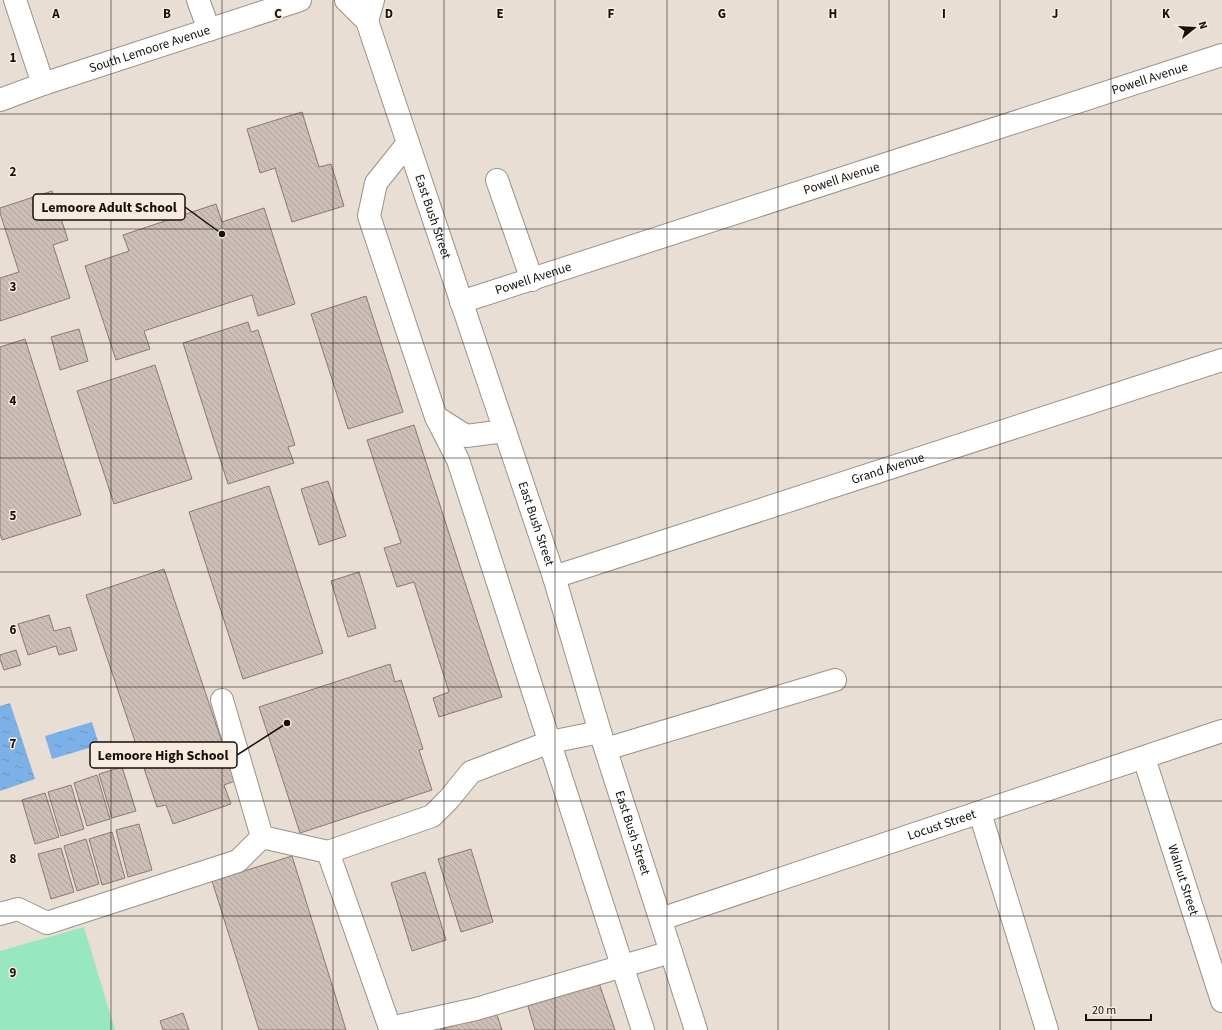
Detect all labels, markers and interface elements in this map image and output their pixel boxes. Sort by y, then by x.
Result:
text: A [51,5,60,23]
text: B [163,5,171,23]
text: C [274,5,282,23]
text: D [385,5,393,23]
text: E [496,5,504,23]
text: F [608,5,615,23]
text: G [718,5,726,23]
text: H [829,5,837,23]
text: I [942,5,946,23]
text: J [1052,5,1058,23]
text: K [1162,5,1171,23]
north arrow [1174,8,1214,48]
text: N [1195,19,1211,31]
street label: South Lemoore Avenue [87,21,212,77]
text: 1 [10,49,17,67]
street label: Powell Avenue [1109,58,1190,99]
street label: Powell Avenue [801,158,882,199]
text: 2 [10,163,17,181]
street label: East Bush Street [410,172,456,262]
callout: Lemoore Adult School [33,194,185,220]
text: Lemoore Adult School [41,198,177,218]
street label: Powell Avenue [493,258,574,299]
text: 3 [10,278,17,296]
text: 4 [10,392,17,410]
street label: Grand Avenue [849,448,927,489]
street label: East Bush Street [513,479,559,569]
text: 5 [10,507,17,525]
text: 6 [10,621,17,639]
text: 7 [10,735,17,753]
callout: Lemoore High School [90,742,237,768]
text: Lemoore High School [98,746,228,766]
street label: East Bush Street [610,788,655,878]
street label: Locust Street [905,805,979,845]
street label: Walnut Street [1163,842,1203,918]
text: 8 [10,850,17,868]
text: 9 [10,964,17,982]
scale bar [1086,996,1151,1022]
text: 20 m [1092,1002,1116,1019]

